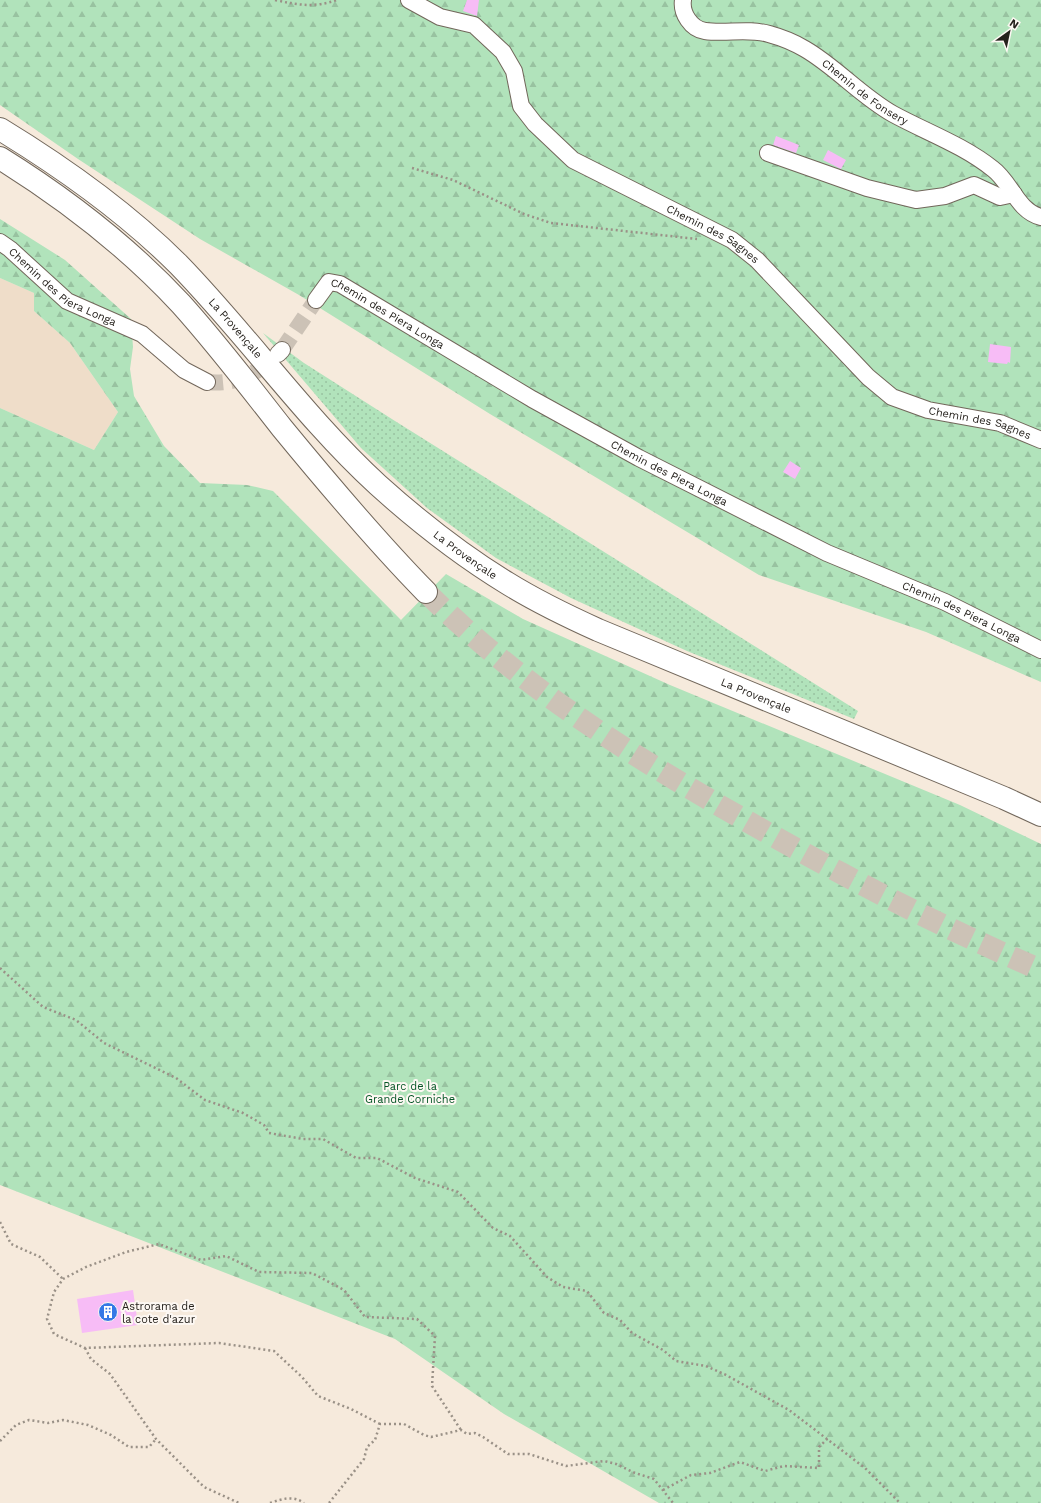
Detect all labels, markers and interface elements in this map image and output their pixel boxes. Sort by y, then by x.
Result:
north arrow [989,12,1029,52]
text: N [1007,16,1021,32]
street label: Chemin de Fonsery [819,56,910,128]
street label: Chemin des Sagnes [664,202,762,266]
street label: Chemin des Piera Longa [6,245,118,329]
street label: Chemin des Piera Longa [330,276,446,352]
street label: La Provençale [206,296,265,361]
street label: Chemin des Sagnes [927,404,1033,442]
street label: Chemin des Piera Longa [608,438,730,509]
street label: La Provençale [431,528,499,582]
street label: Chemin des Piera Longa [900,579,1023,646]
street label: La Provençale [719,676,793,716]
park label: Parc de la Grande Corniche [365,1080,455,1106]
place label: Astrorama de la cote d'azur [122,1300,196,1326]
building icon: Astrorama de la cote d'azur [97,1301,119,1323]

